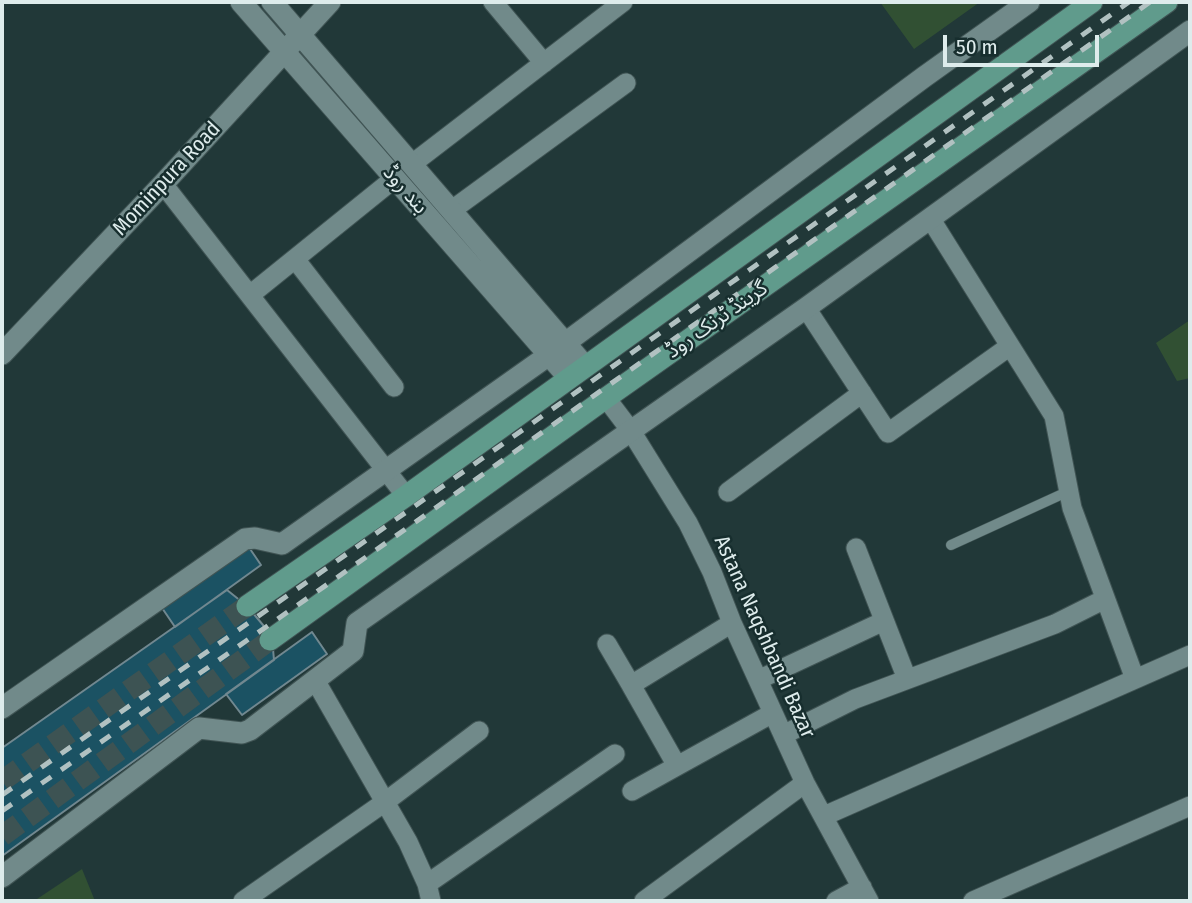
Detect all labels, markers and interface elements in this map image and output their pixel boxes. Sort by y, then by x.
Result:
scale bar [947,21,1103,65]
text: 50 m [956,34,998,60]
street label: Mominpura Road [108,117,226,241]
street label: بند روڈ [377,161,433,219]
street label: گرینڈ ٹرنک روڈ [661,276,773,364]
street label: Astana Naqshbandi Bazar [708,532,820,742]

